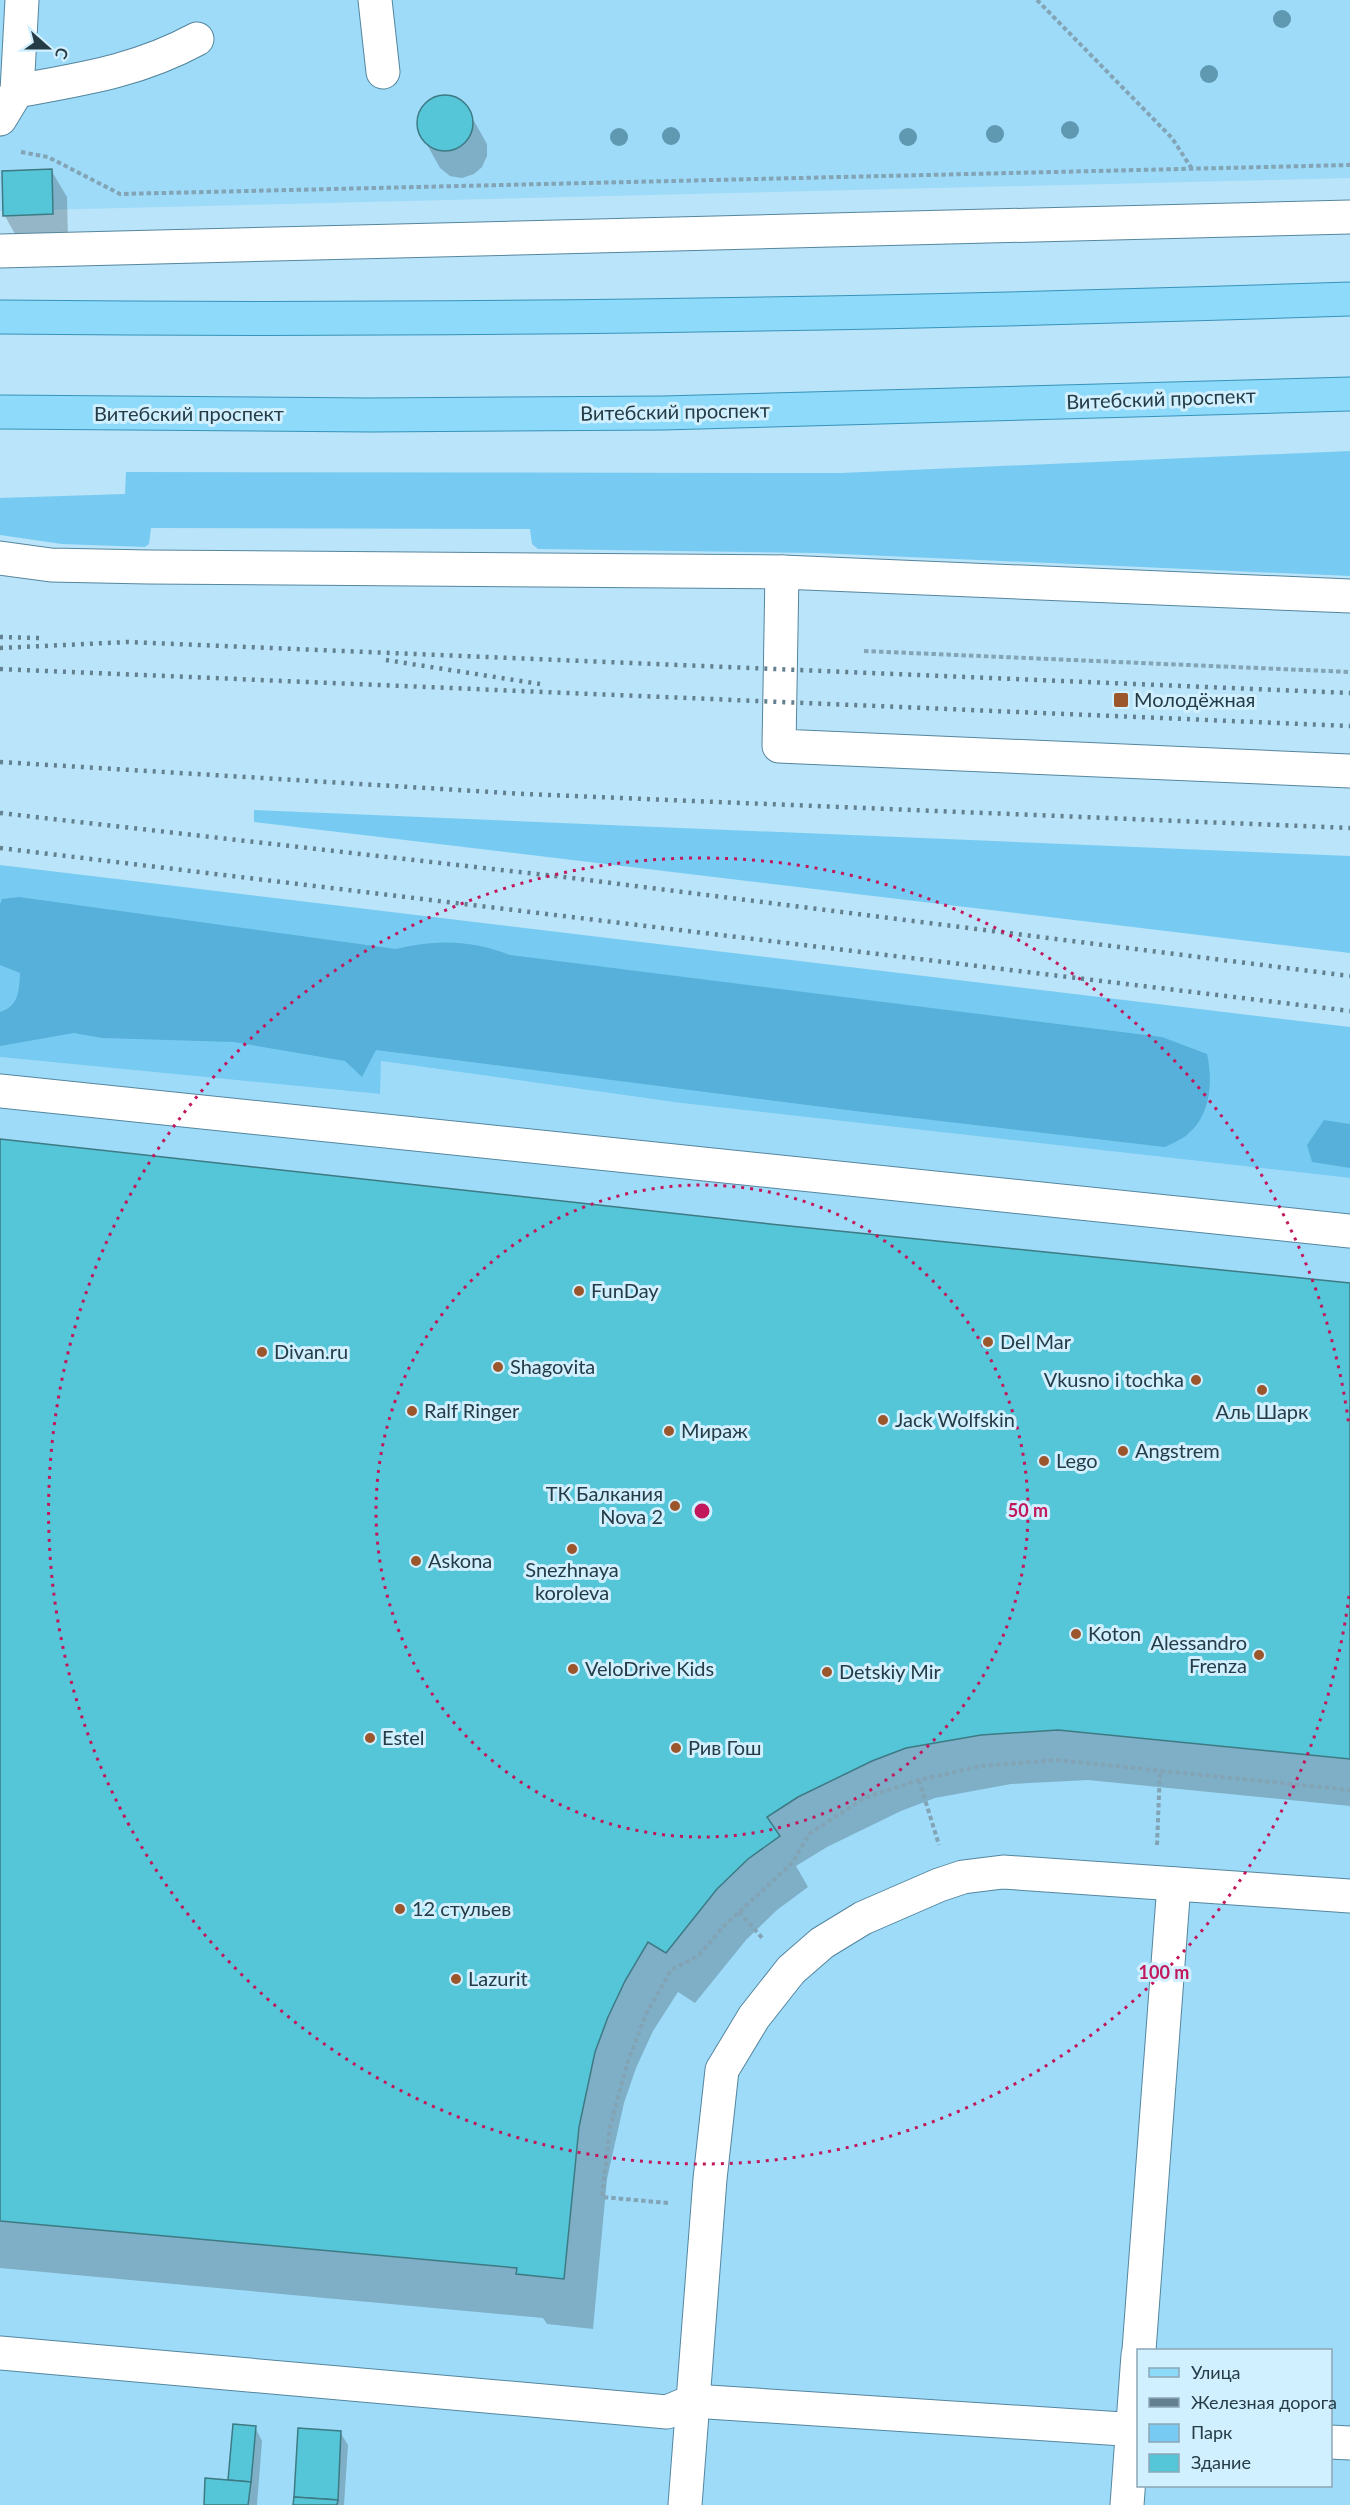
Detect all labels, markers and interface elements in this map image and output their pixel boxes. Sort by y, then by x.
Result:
north arrow [18,18,78,78]
text: С [52,45,73,62]
street label: Витебский проспект [1066,383,1256,413]
street label: Витебский проспект [580,397,770,425]
street label: Витебский проспект [94,401,284,425]
place label: Молодёжная [1134,687,1255,711]
marker: Молодёжная [1112,691,1130,709]
place label: FunDay [591,1278,659,1302]
marker: FunDay [572,1284,586,1298]
place label: Del Mar [1000,1329,1072,1353]
marker: Del Mar [981,1335,995,1349]
place label: Divan.ru [274,1339,348,1363]
marker: Divan.ru [255,1345,269,1359]
place label: Shagovita [510,1354,595,1378]
marker: Shagovita [491,1360,505,1374]
place label: Vkusno i tochka [1044,1367,1184,1391]
marker: Vkusno i tochka [1189,1373,1203,1387]
marker: Аль Шарк [1255,1383,1269,1397]
place label: Ralf Ringer [424,1398,520,1422]
place label: Аль Шарк [1216,1399,1309,1423]
marker: Ralf Ringer [405,1404,419,1418]
place label: Jack Wolfskin [895,1407,1015,1431]
marker: Jack Wolfskin [876,1413,890,1427]
place label: Мираж [681,1418,748,1442]
marker: Мираж [662,1424,676,1438]
place label: Angstrem [1135,1438,1220,1462]
marker: Angstrem [1116,1444,1130,1458]
place label: Lego [1056,1448,1098,1472]
marker: Lego [1037,1454,1051,1468]
place label: ТК Балкания Nova 2 [546,1481,663,1528]
marker: ТК Балкания Nova 2 [668,1499,682,1513]
text: 50 m [1008,1499,1048,1521]
centre of rings [692,1501,712,1521]
marker: Snezhnaya koroleva [565,1542,579,1556]
place label: Askona [428,1548,492,1572]
marker: Askona [409,1554,423,1568]
place label: Snezhnaya koroleva [525,1557,619,1604]
place label: Koton [1088,1621,1141,1645]
marker: Koton [1069,1627,1083,1641]
place label: Alessandro Frenza [1150,1630,1247,1677]
marker: Alessandro Frenza [1252,1648,1266,1662]
place label: VeloDrive Kids [585,1656,714,1680]
place label: Detskiy Mir [839,1659,942,1683]
marker: VeloDrive Kids [566,1662,580,1676]
marker: Detskiy Mir [820,1665,834,1679]
place label: Estel [382,1725,424,1749]
marker: Estel [363,1731,377,1745]
place label: Рив Гош [688,1735,761,1759]
marker: Рив Гош [669,1741,683,1755]
place label: 12 стульев [412,1896,511,1920]
marker: 12 стульев [393,1902,407,1916]
text: 100 m [1139,1961,1189,1983]
place label: Lazurit [468,1966,528,1990]
marker: Lazurit [449,1972,463,1986]
legend [1137,2349,1332,2487]
text: Улица [1191,2361,1241,2383]
text: Железная дорога [1191,2391,1337,2413]
text: Парк [1191,2421,1233,2443]
text: Здание [1191,2451,1251,2473]

